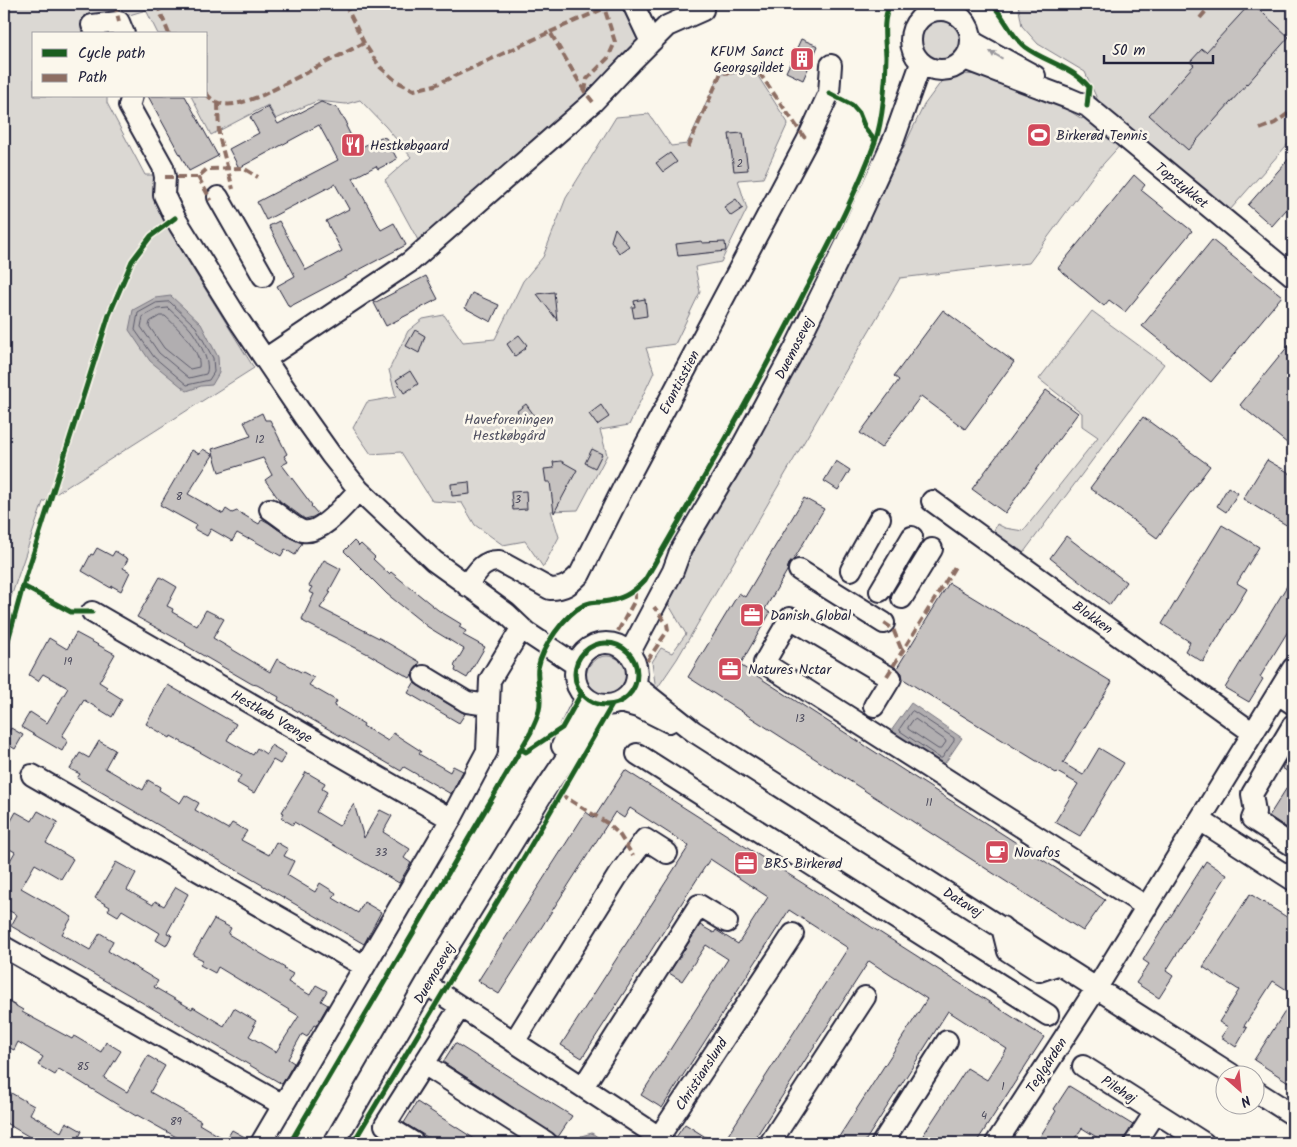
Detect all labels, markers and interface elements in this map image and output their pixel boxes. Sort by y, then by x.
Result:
legend [32,32,208,98]
scale bar [1104,32,1213,64]
text: 50 m [1112,39,1146,63]
place label: KFUM Sanct Georgsgildet [710,41,785,79]
text: Cycle path [78,42,145,66]
building icon: KFUM Sanct Georgsgildet [789,46,815,72]
one-way arrow [990,50,1003,59]
text: Path [78,66,107,90]
sports icon: Birkerød Tennis [1026,122,1052,148]
place label: Birkerød Tennis [1056,125,1147,147]
restaurant icon: Hestkøbgaard [340,132,366,158]
place label: Hestkøbgaard [370,135,450,157]
house number: 2 [737,155,743,173]
street label: Topstykket [1150,157,1213,215]
street label: Duemosevej [770,313,820,384]
street label: Erantisstien [654,346,706,419]
park label: Haveforeningen Hestkøbgård [464,409,554,447]
house number: 12 [255,431,265,449]
house number: 8 [176,488,183,506]
house number: 3 [515,491,521,509]
street label: Blokken [1068,596,1117,640]
office icon: Danish Global [739,602,765,628]
place label: Danish Global [770,605,852,627]
house number: 19 [64,653,73,671]
office icon: Natures Nctar [717,656,743,682]
place label: Natures Nctar [748,659,832,681]
street label: Hestkøb Vænge [226,685,317,750]
house number: 13 [795,710,805,728]
house number: 11 [926,794,932,812]
cafe icon: Novafos [984,839,1010,865]
place label: Novafos [1014,842,1060,864]
house number: 33 [375,844,387,862]
office icon: BRS Birkerød [733,850,759,876]
place label: BRS Birkerød [764,853,843,875]
street label: Datavej [938,882,987,924]
street label: Duemosevej [408,938,462,1008]
street label: Christianslund [670,1033,734,1115]
street label: Teglgården [1021,1033,1073,1098]
house number: 85 [77,1058,90,1076]
north arrow [1214,1064,1264,1114]
street label: Pilehøj [1096,1070,1141,1110]
house number: 1 [1001,1078,1005,1096]
text: N [1236,1089,1254,1113]
house number: 4 [981,1107,987,1125]
house number: 89 [170,1113,183,1131]

